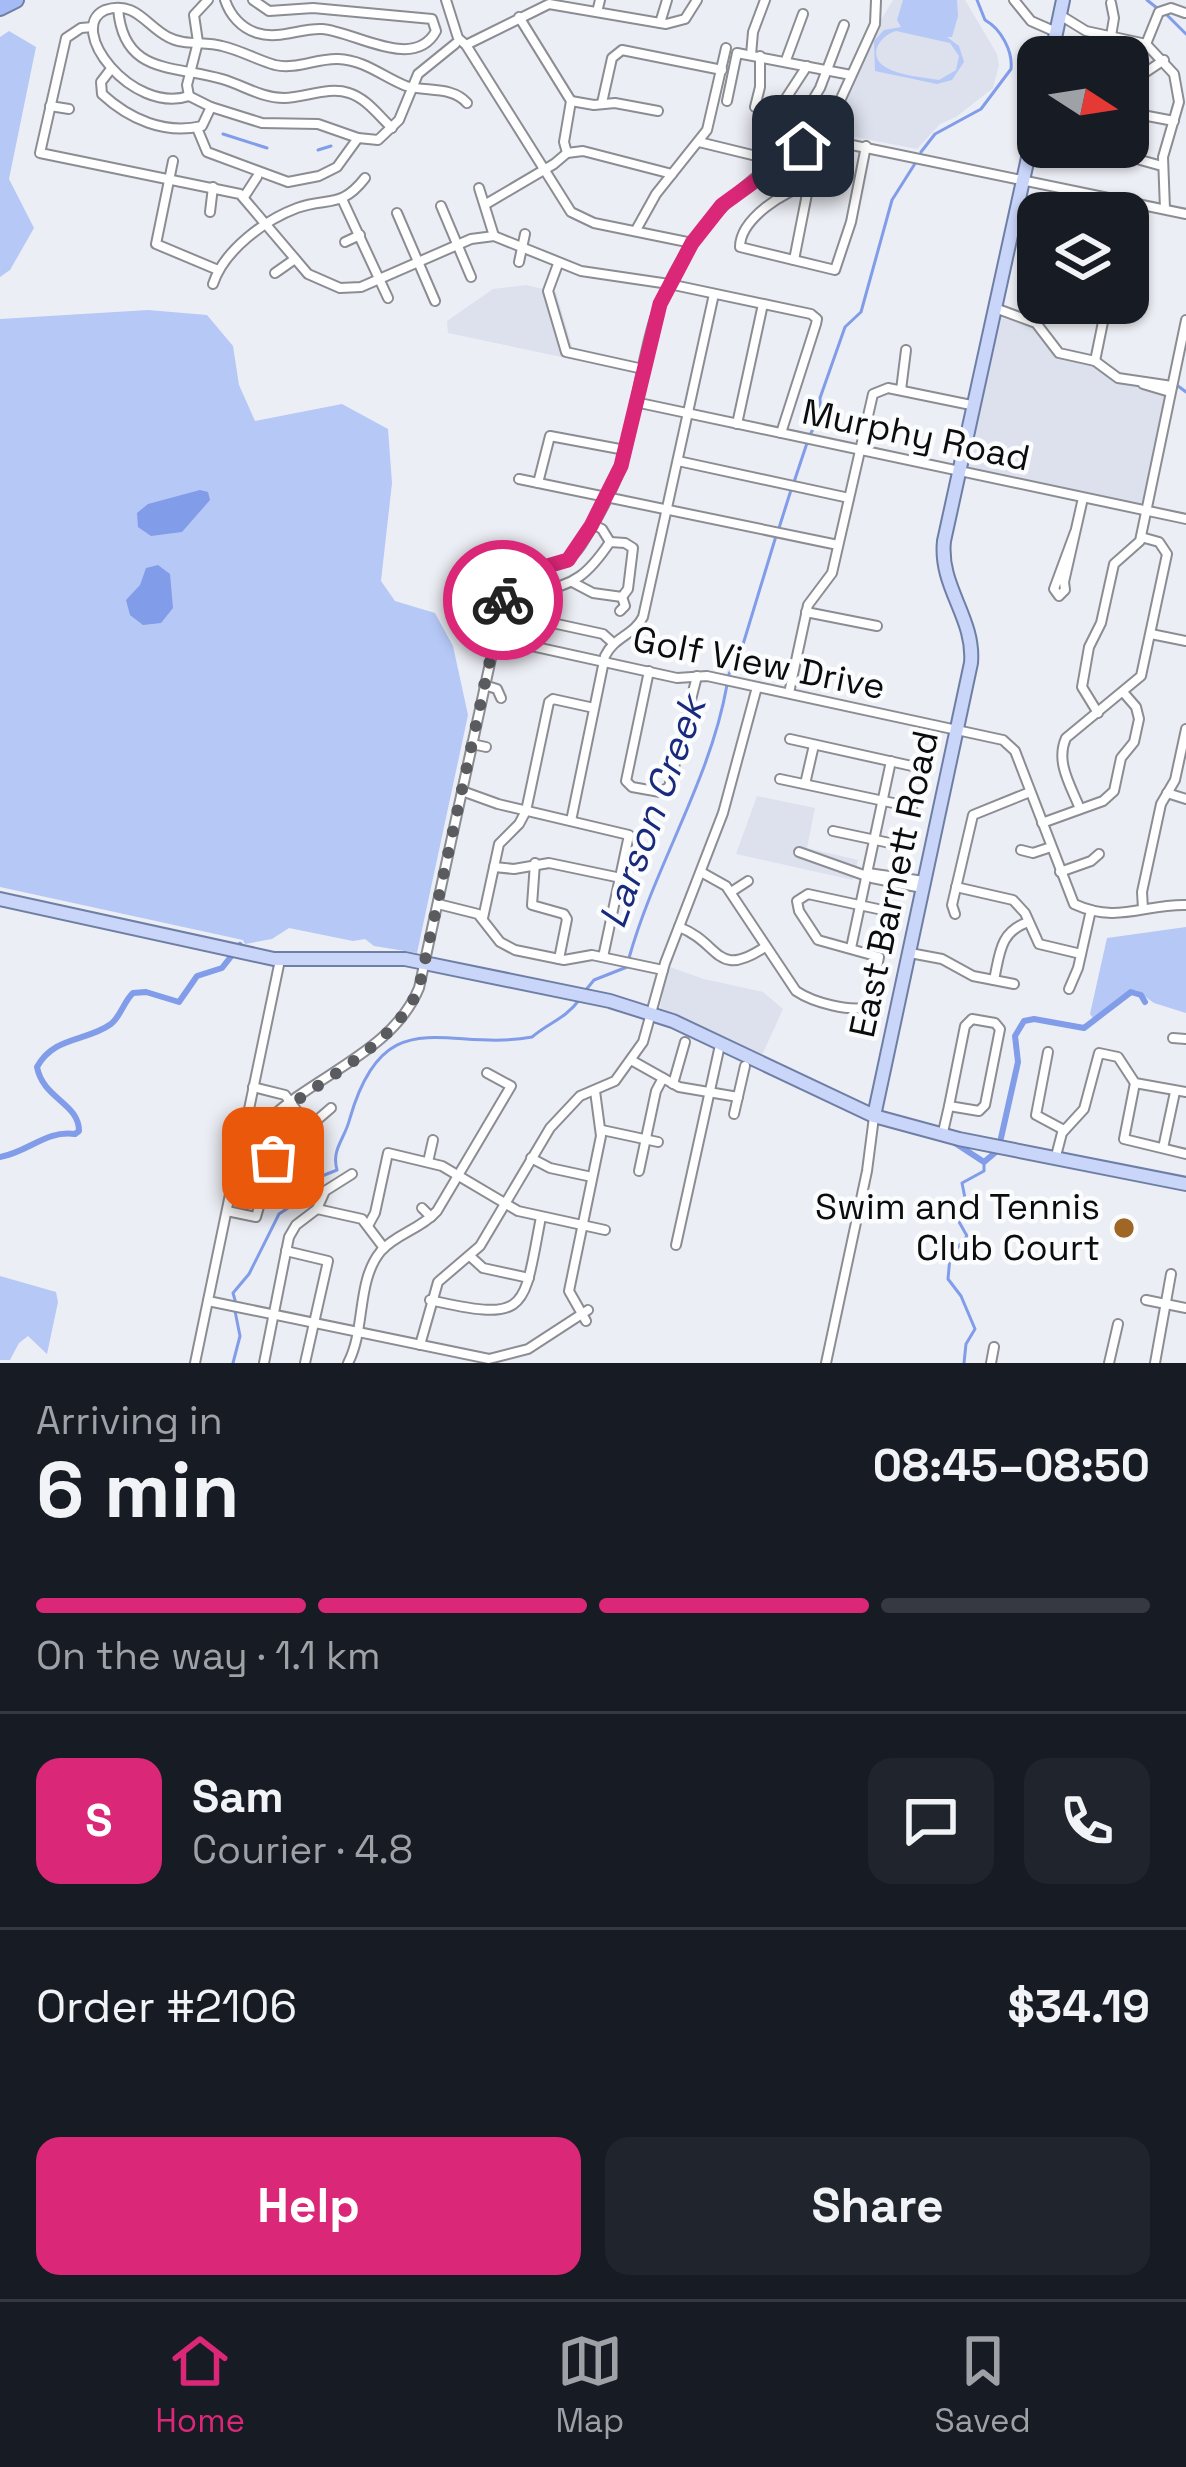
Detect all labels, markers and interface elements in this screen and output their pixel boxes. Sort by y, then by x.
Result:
north arrow [1017,36,1149,168]
map controls [1017,36,1149,324]
pin [752,95,854,197]
icon: home [770,113,836,179]
button: layers [1017,192,1149,324]
street label: Murphy Road [798,388,1034,482]
courier [443,540,563,660]
icon: bike [470,567,536,633]
street label: Golf View Drive [629,616,889,710]
water label: Larson Creek [587,686,718,934]
street label: East Barnett Road [839,726,949,1042]
pin [222,1107,324,1209]
icon: bag [240,1125,306,1191]
place label: Swim and Tennis Club Court [815,1184,1100,1271]
marker: Swim and Tennis Club Court [1111,1215,1137,1241]
text: Arriving in [36,1396,223,1445]
text: 08:45–08:50 [873,1437,1150,1494]
text: 6 min [36,1440,239,1540]
text: On the way · 1.1 km [36,1631,380,1680]
button: chat [868,1758,994,1884]
button: phone [1024,1758,1150,1884]
text: Sam [192,1768,284,1825]
text: S [85,1792,113,1849]
text: Courier · 4.8 [192,1825,413,1874]
text: Order #2106 [36,1978,297,2035]
text: $34.19 [1008,1978,1150,2035]
button: Help [36,2137,581,2275]
button: Share [605,2137,1150,2275]
tab: Home [155,2328,245,2442]
tab: Map [555,2328,624,2442]
tab: Saved [935,2328,1031,2442]

